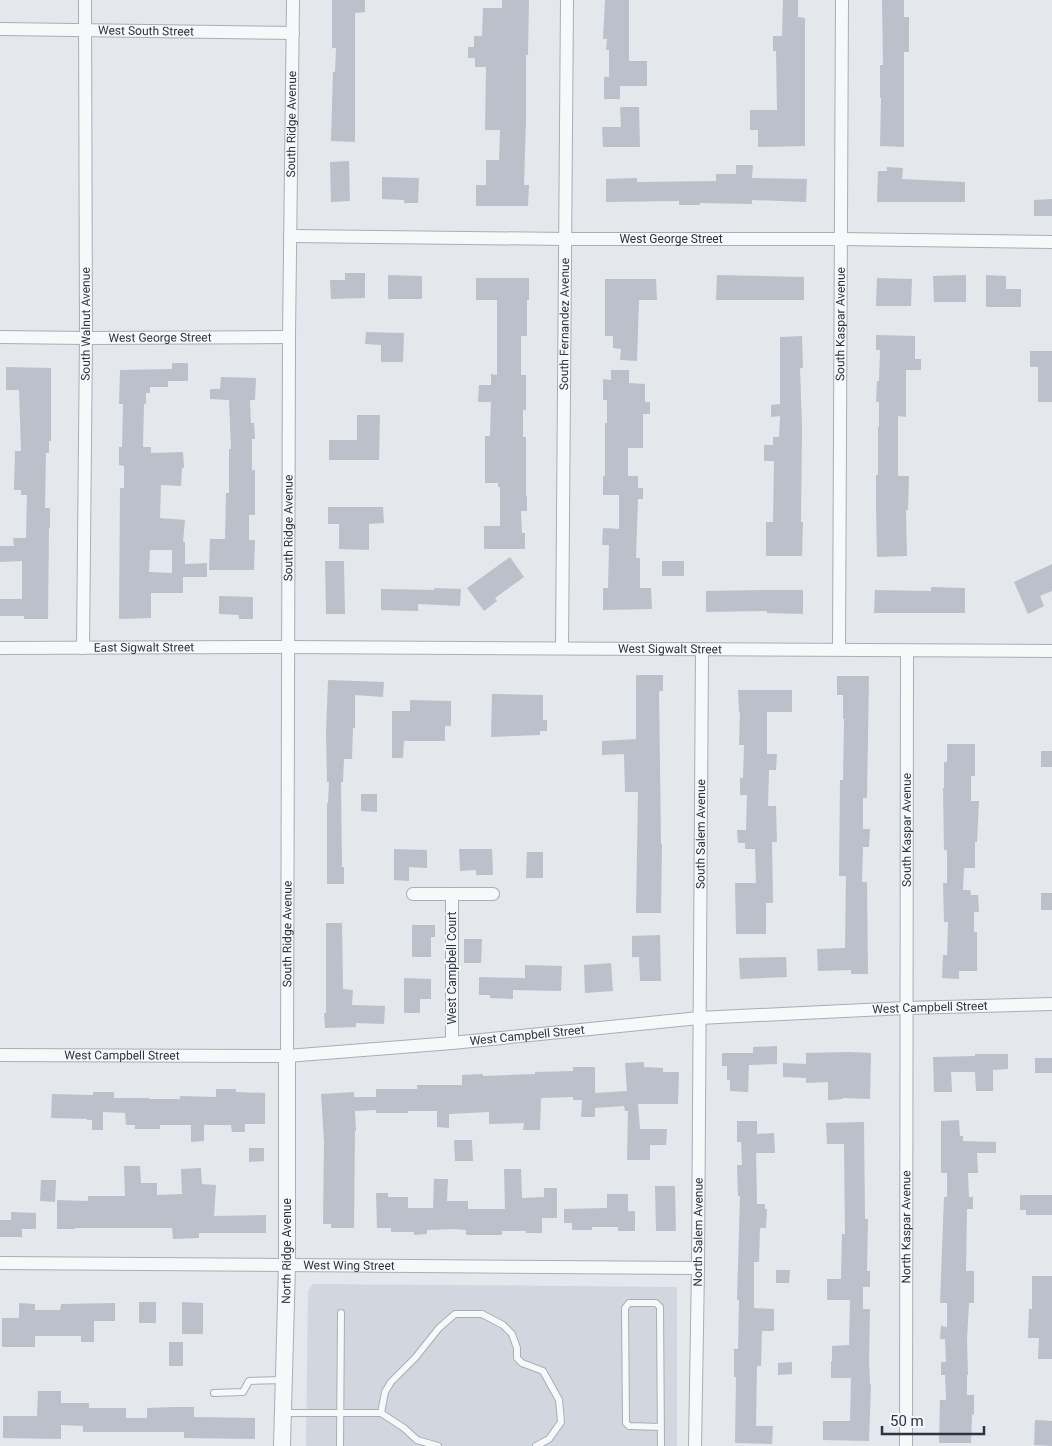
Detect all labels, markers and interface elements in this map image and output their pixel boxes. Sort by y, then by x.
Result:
street label: West South Street [98,23,194,39]
street label: South Ridge Avenue [284,71,299,177]
street label: West George Street [619,232,723,246]
street label: South Fernandez Avenue [557,258,572,390]
street label: South Walnut Avenue [79,267,93,381]
street label: South Kaspar Avenue [833,267,848,381]
street label: West George Street [108,330,212,345]
street label: South Ridge Avenue [281,475,296,581]
street label: East Sigwalt Street [94,640,194,655]
street label: West Sigwalt Street [618,642,722,656]
street label: South Kaspar Avenue [900,773,914,887]
street label: South Salem Avenue [693,779,708,889]
street label: South Ridge Avenue [280,881,294,987]
street label: West Campbell Court [445,911,459,1025]
street label: West Campbell Street [872,999,988,1017]
street label: West Campbell Street [469,1023,585,1048]
street label: West Campbell Street [64,1048,180,1063]
street label: North Kaspar Avenue [899,1170,913,1284]
street label: North Salem Avenue [691,1177,706,1287]
street label: North Ridge Avenue [279,1198,294,1304]
street label: West Wing Street [303,1258,395,1273]
scale bar [882,1404,984,1436]
text: 50 m [890,1412,924,1430]

